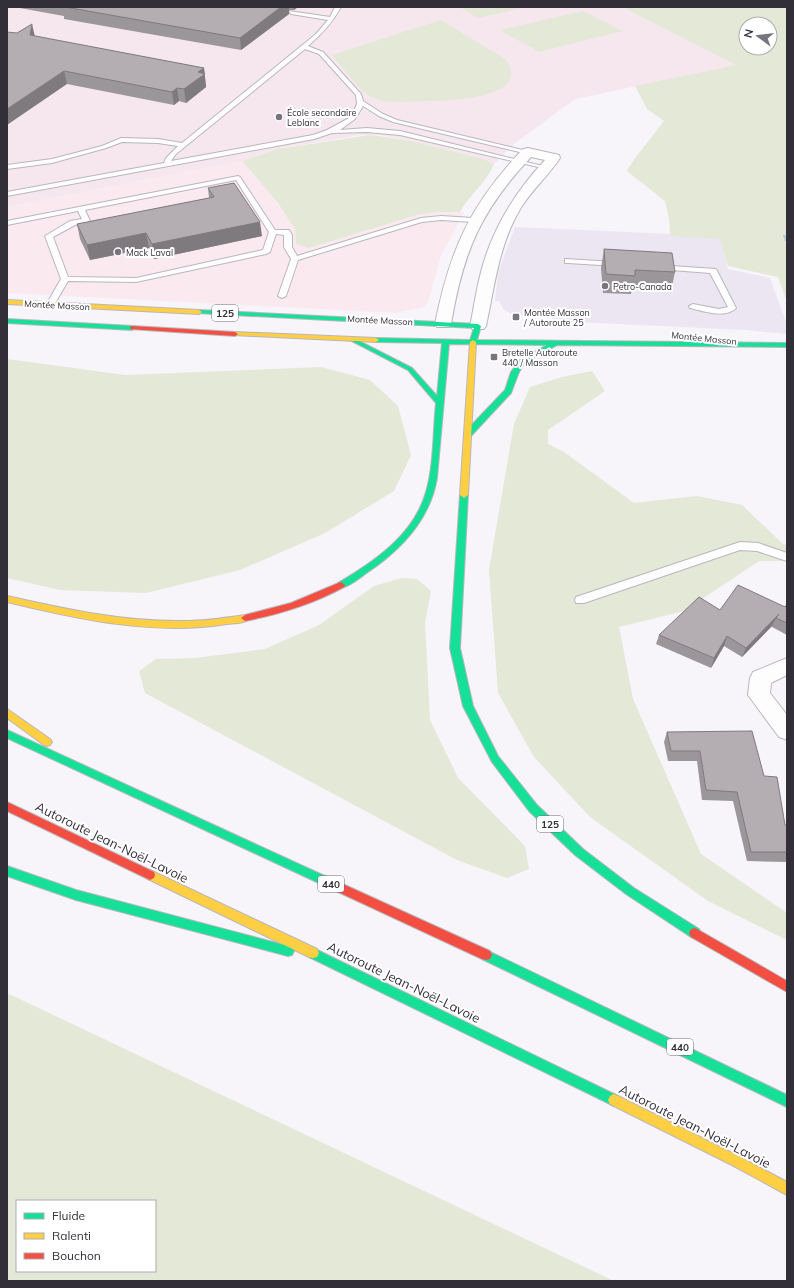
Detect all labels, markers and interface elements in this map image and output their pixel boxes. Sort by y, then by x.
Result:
north arrow [738,16,778,56]
text: N [741,28,756,39]
place label: École secondaire Leblanc [287,107,356,128]
marker: École secondaire Leblanc [274,112,284,122]
marker: Mack Laval [113,247,123,257]
place label: Mack Laval [126,247,173,258]
marker: Petro-Canada [600,281,610,291]
place label: Petro-Canada [613,281,672,292]
street label: Montée Masson [24,298,90,312]
road number: 125 [212,305,238,321]
place label: Montée Masson / Autoroute 25 [523,307,590,328]
marker: Montée Masson / Autoroute 25 [511,312,521,322]
street label: Montée Masson [347,313,413,327]
street label: Montée Masson [671,329,737,347]
place label: Bretelle Autoroute 440 / Masson [502,347,577,368]
marker: Bretelle Autoroute 440 / Masson [489,352,499,362]
street label: Autoroute Jean-Noël-Lavoie [33,798,191,886]
road number: 125 [537,816,563,832]
road number: 440 [318,876,344,892]
street label: Autoroute Jean-Noël-Lavoie [325,938,483,1026]
road number: 440 [667,1039,693,1055]
street label: Autoroute Jean-Noël-Lavoie [617,1081,773,1171]
legend [16,1200,156,1272]
text: Fluide [52,1208,85,1223]
text: Ralenti [52,1228,91,1243]
text: Bouchon [52,1248,101,1263]

